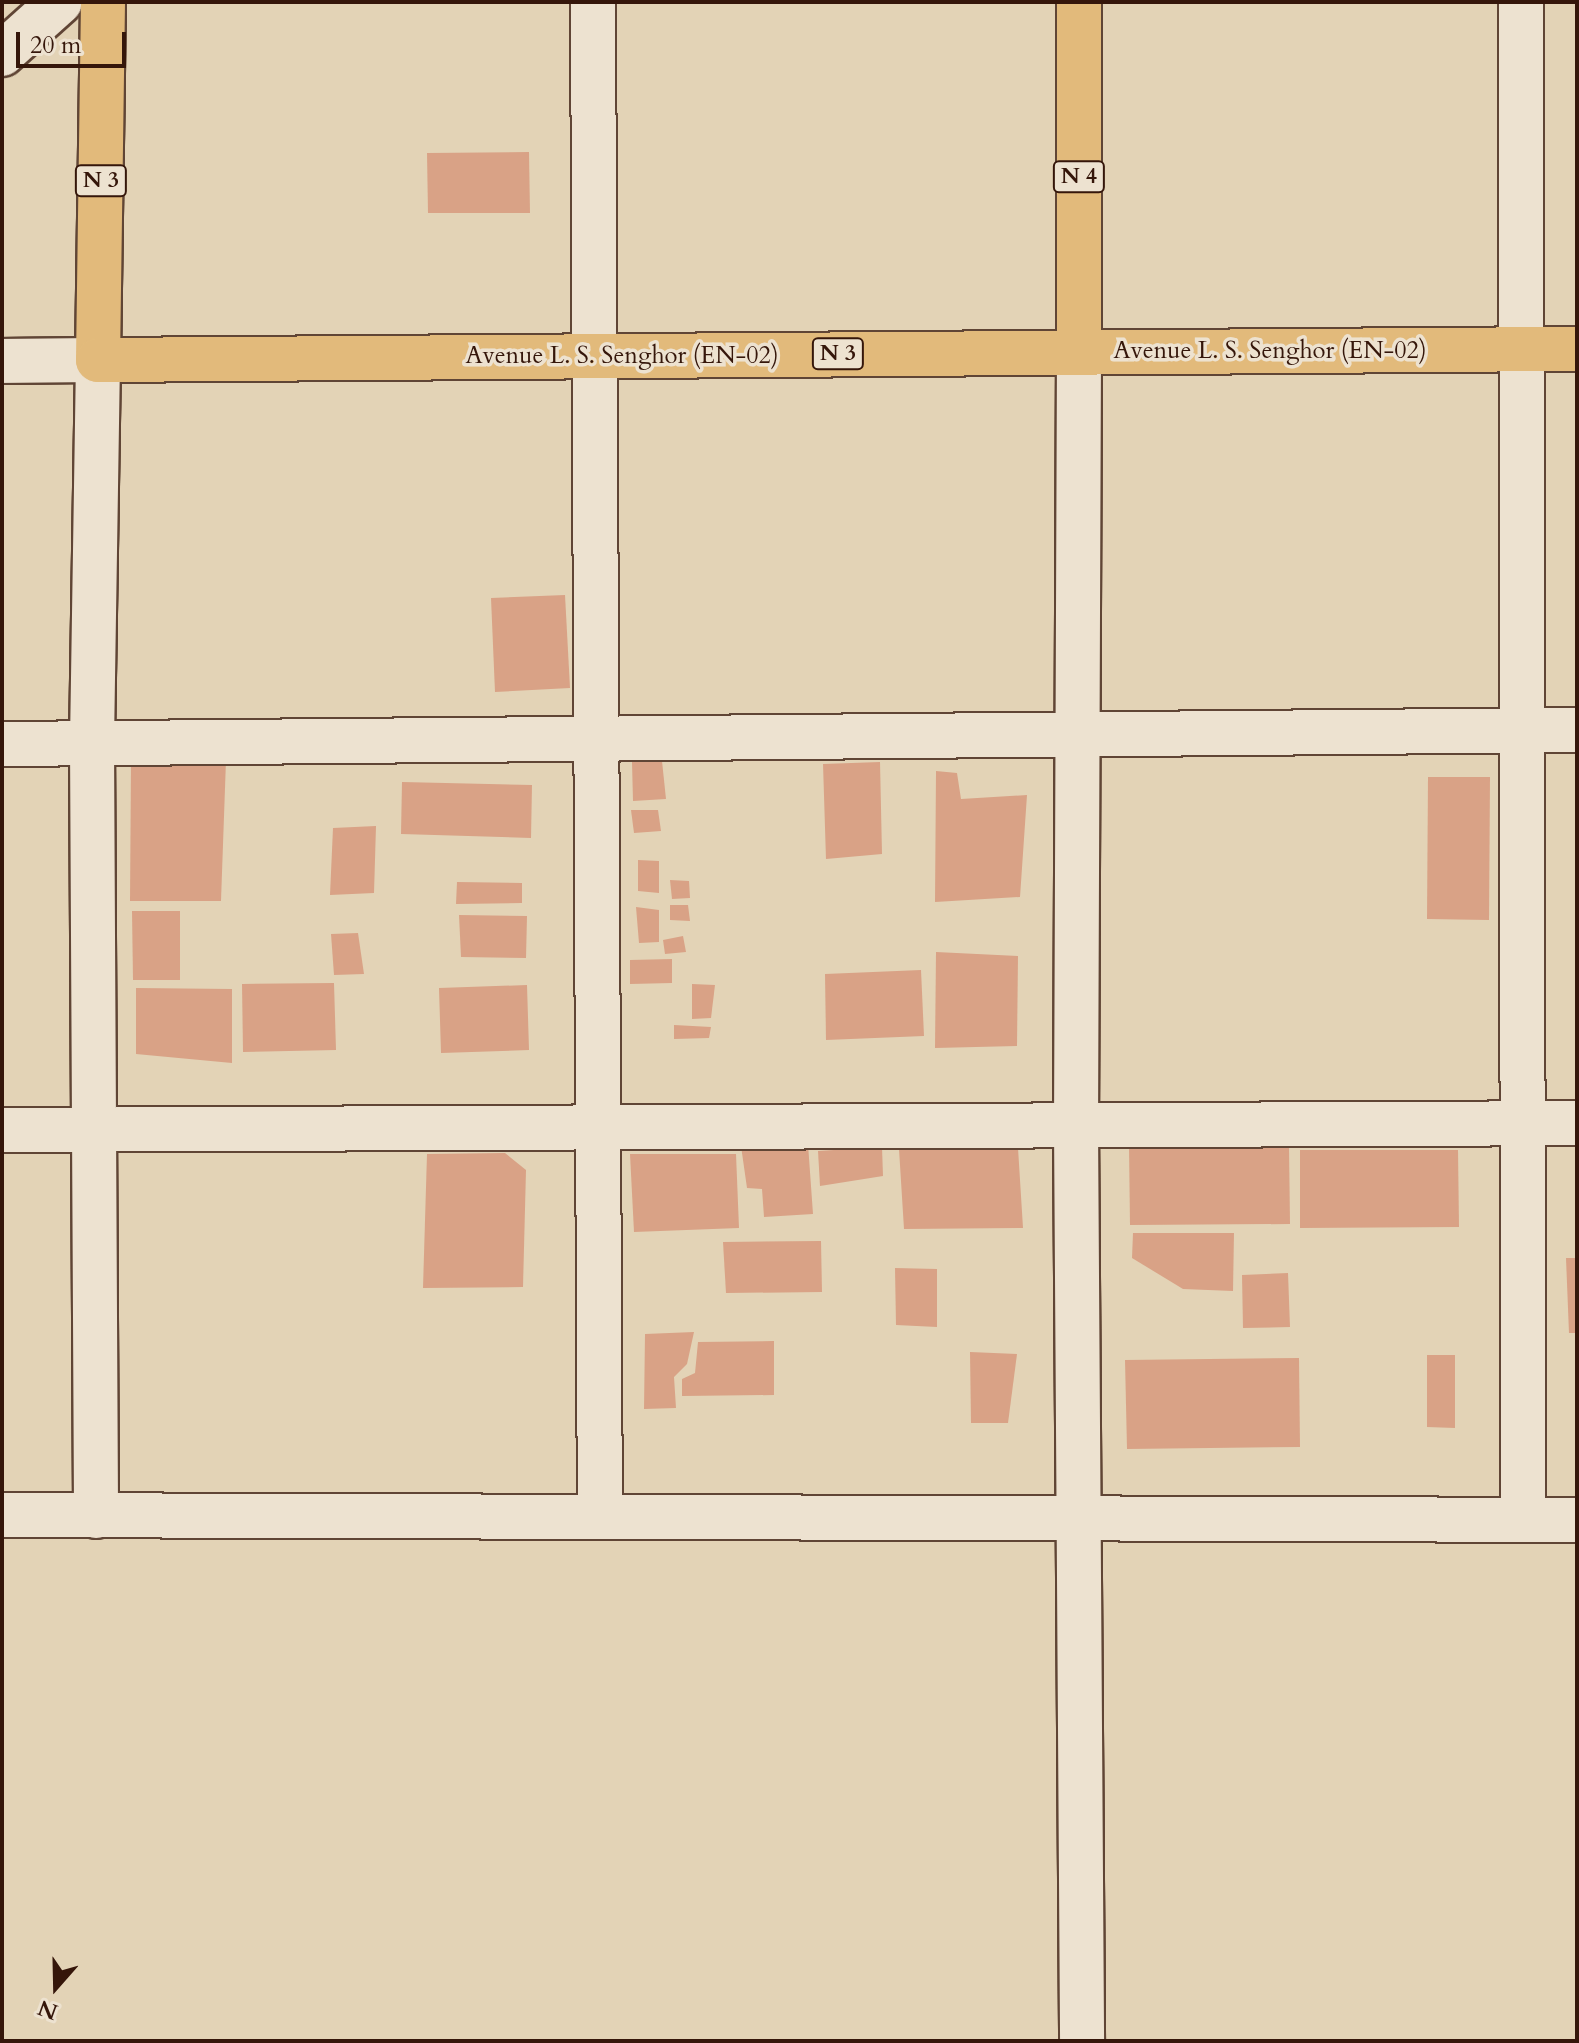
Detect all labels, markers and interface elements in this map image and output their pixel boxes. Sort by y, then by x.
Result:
scale bar [20,16,130,66]
text: 20 m [30,29,81,62]
road number: N 4 [1051,159,1107,195]
road number: N 3 [73,163,129,199]
road number: N 3 [810,336,866,372]
street label: Avenue L. S. Senghor (EN-02) [1113,337,1427,365]
street label: Avenue L. S. Senghor (EN-02) [465,342,779,370]
north arrow [16,1947,96,2027]
text: N [34,1992,62,2027]

